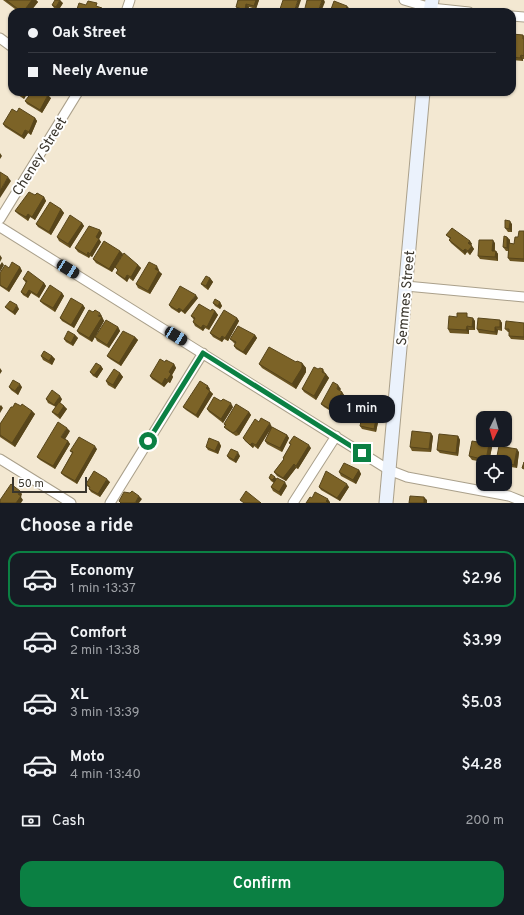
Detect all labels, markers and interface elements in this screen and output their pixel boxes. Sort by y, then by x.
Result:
text: Oak Street [52,24,126,43]
text: Neely Avenue [52,62,148,81]
street label: Cheney Street [9,114,71,199]
street label: Semmes Street [394,250,419,347]
car [55,258,81,280]
car [163,325,189,347]
callout: 1 min [329,395,395,423]
text: 1 min [347,401,377,417]
north arrow [476,411,512,447]
map controls [476,411,512,491]
route start [139,432,157,450]
route end [353,444,371,462]
button: locate [476,455,512,491]
scale bar [12,475,87,494]
text: 50 m [18,477,44,491]
text: Choose a ride [20,515,133,538]
icon: car [22,561,58,597]
text: Economy [70,562,134,581]
text: $2.96 [462,570,502,589]
text: 1 min · 13:37 [70,581,136,597]
icon: car [22,623,58,659]
text: Comfort [70,624,127,643]
text: $3.99 [462,632,502,651]
text: 2 min · 13:38 [70,643,140,659]
icon: car [22,685,58,721]
text: XL [70,686,88,705]
text: $5.03 [461,694,502,713]
text: 3 min · 13:39 [70,705,140,721]
icon: car [22,747,58,783]
text: Moto [70,748,105,767]
text: $4.28 [461,756,502,775]
text: 4 min · 13:40 [70,767,141,783]
icon: cash [20,810,42,832]
text: Cash [52,812,85,831]
text: 200 m [465,813,504,829]
button: Confirm [20,861,504,907]

